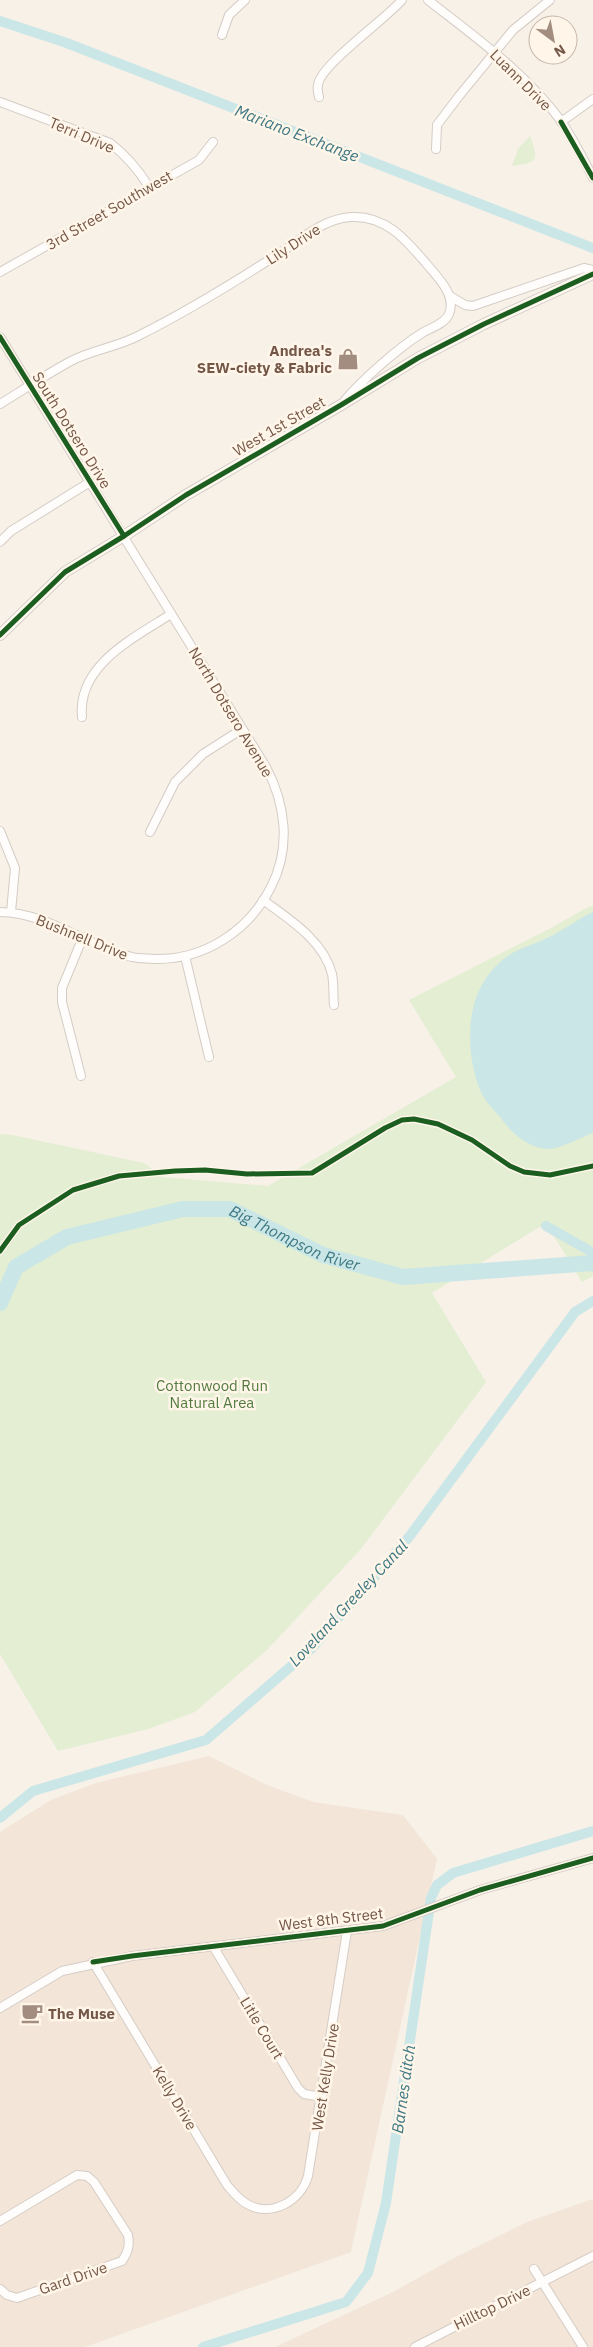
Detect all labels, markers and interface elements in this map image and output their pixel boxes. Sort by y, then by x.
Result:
north arrow [528,15,578,65]
text: N [551,41,569,61]
street label: Luann Drive [486,45,556,115]
water label: Mariano Exchange [232,100,362,166]
street label: Terri Drive [47,113,117,157]
street label: 3rd Street Southwest [42,166,176,254]
street label: Lily Drive [262,219,324,269]
place label: Andrea's SEW-ciety & Fabric [197,341,332,377]
shop icon: Andrea's SEW-ciety & Fabric [335,346,361,372]
street label: South Dotsero Drive [28,368,116,492]
street label: West 1st Street [229,392,329,460]
street label: North Dotsero Avenue [185,643,277,781]
street label: Bushnell Drive [33,910,131,964]
water label: Big Thompson River [226,1200,363,1275]
park label: Cottonwood Run Natural Area [156,1376,268,1412]
water label: Loveland Greeley Canal [284,1535,412,1670]
street label: West 8th Street [278,1903,384,1935]
street label: Litle Court [236,1993,288,2063]
cafe icon: The Muse [19,2000,45,2026]
place label: The Muse [48,2004,115,2023]
street label: West Kelly Drive [307,2022,343,2132]
water label: Barnes ditch [387,2044,419,2134]
street label: Kelly Drive [149,2063,201,2133]
street label: Gard Drive [36,2257,110,2299]
street label: Hilltop Drive [451,2280,533,2334]

